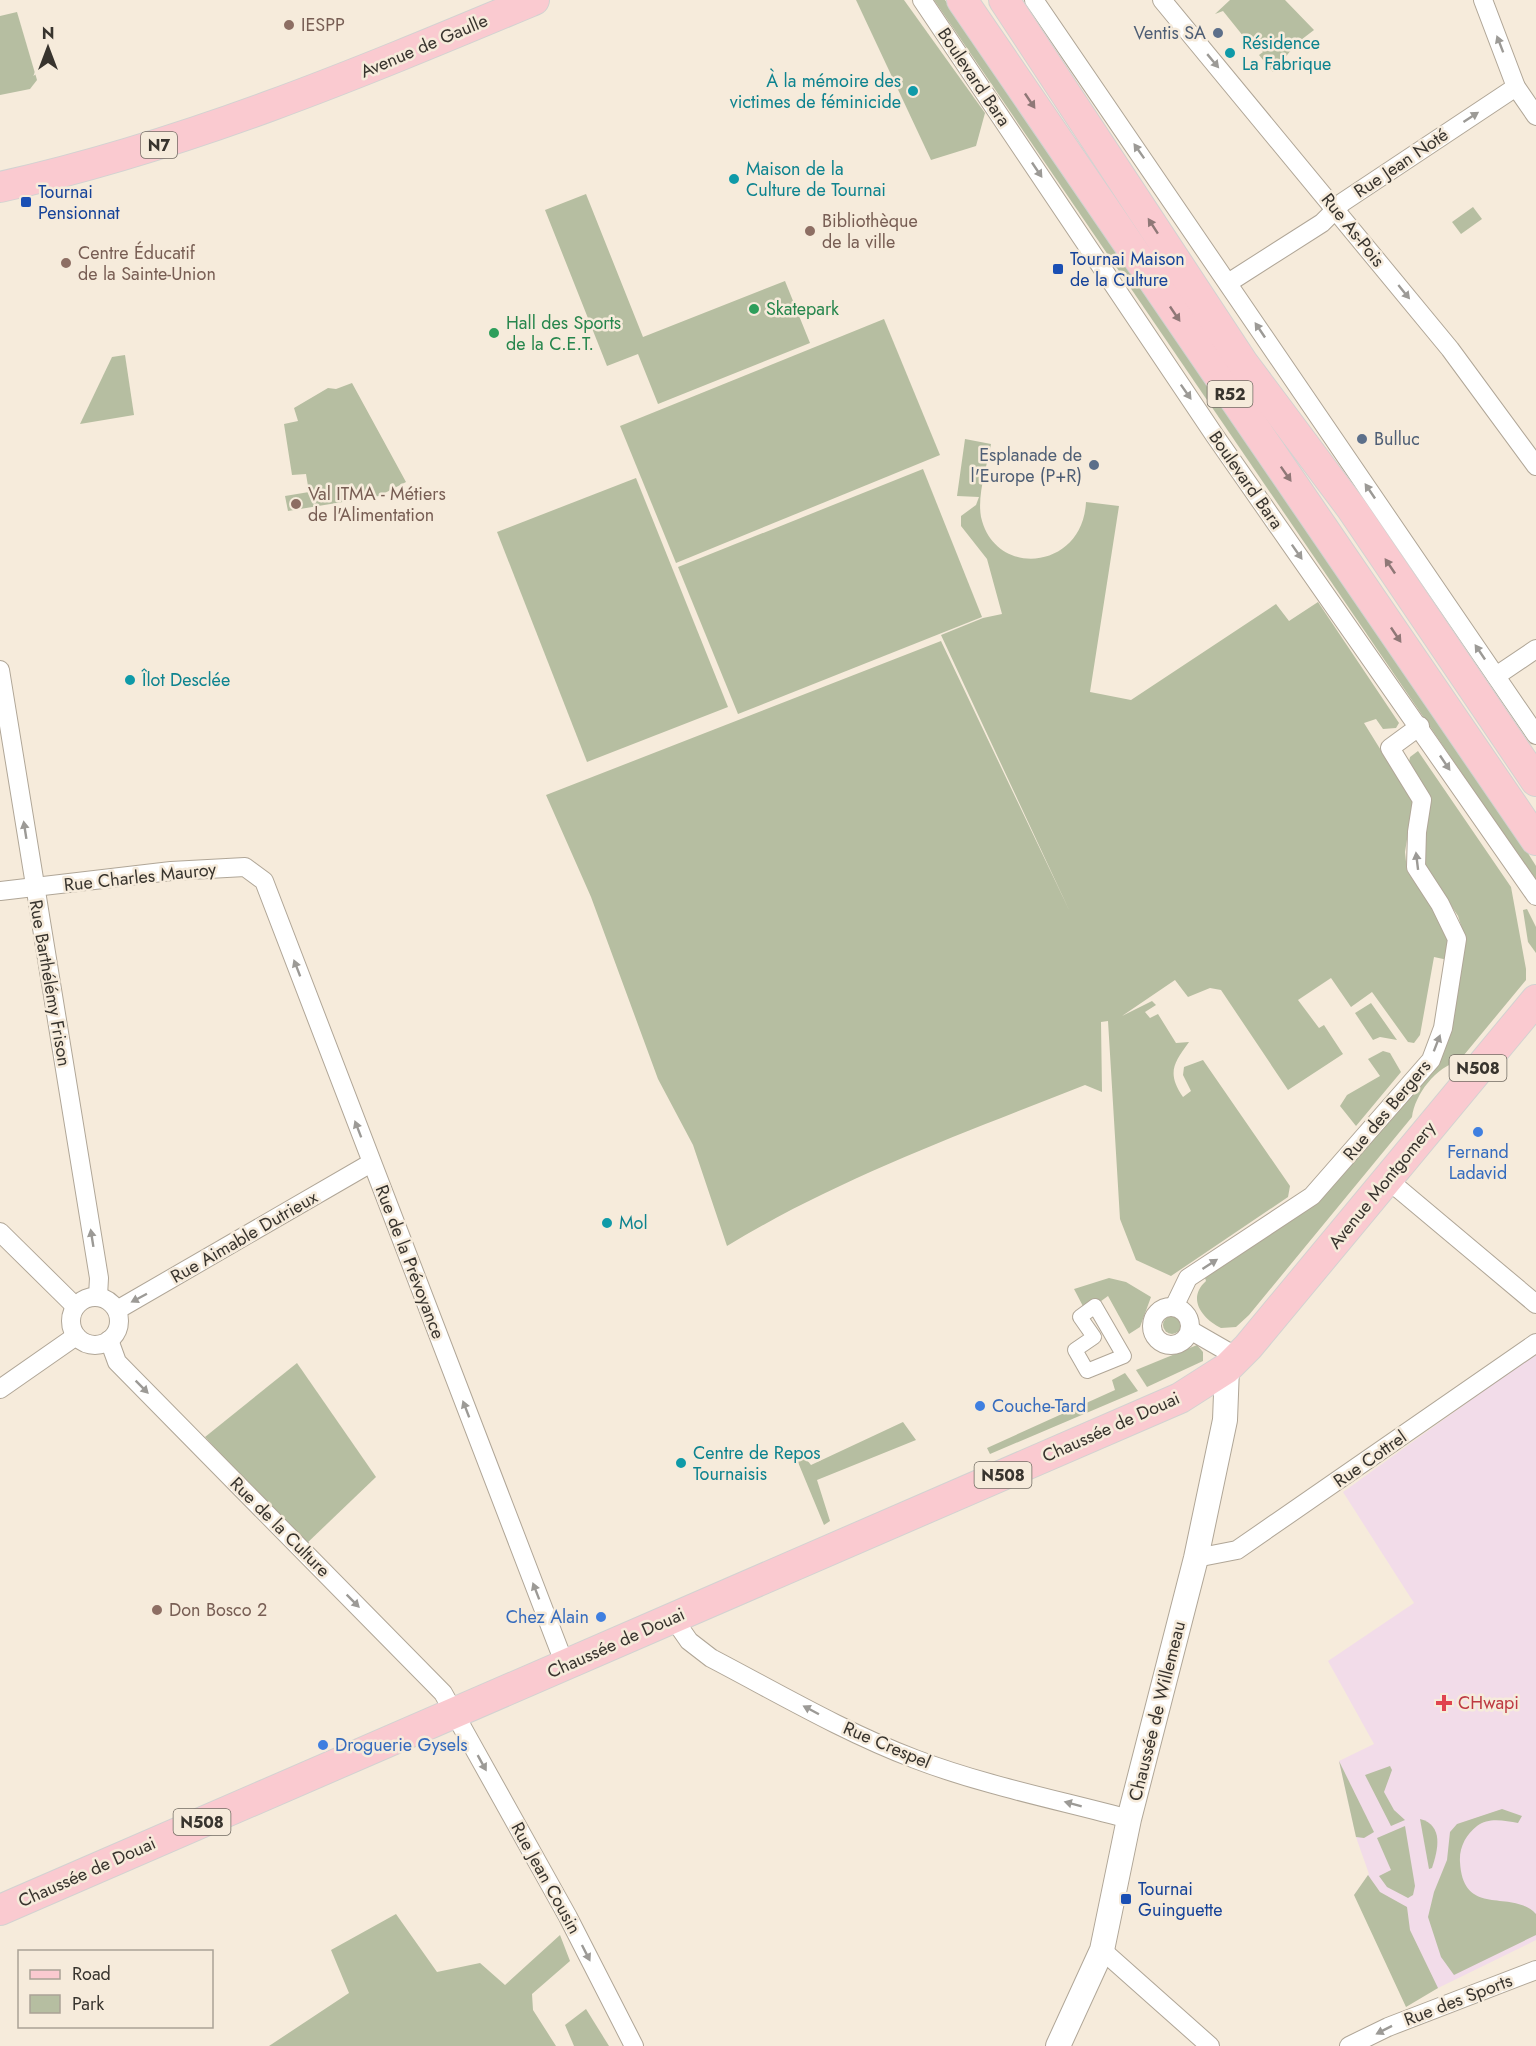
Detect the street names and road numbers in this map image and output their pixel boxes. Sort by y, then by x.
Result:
street label: Avenue de Gaulle [356,7,492,85]
street label: Boulevard Bara [931,22,1017,132]
street label: Rue Jean Noté [1349,122,1453,204]
road number: N7 [141,132,177,158]
street label: Rue As-Pois [1315,188,1391,272]
road number: R52 [1208,381,1252,407]
street label: Boulevard Bara [1203,426,1289,534]
street label: Rue Charles Mauroy [63,856,217,898]
street label: Rue Barthélémy Frison [23,898,77,1068]
street label: Rue des Bergers [1337,1054,1437,1166]
road number: N508 [1450,1055,1506,1081]
street label: Avenue Montgomery [1322,1115,1442,1254]
street label: Rue de la Prévoyance [369,1181,451,1343]
street label: Rue Aimable Dutrieux [166,1184,323,1290]
street label: Chaussée de Douai [1038,1385,1184,1469]
street label: Rue Cottrel [1328,1424,1412,1494]
road number: N508 [974,1462,1032,1488]
street label: Rue de la Culture [224,1471,336,1583]
street label: Chaussée de Douai [543,1601,689,1685]
street label: Chaussée de Willemeau [1122,1618,1192,1804]
street label: Rue Crespel [839,1715,935,1775]
road number: N508 [174,1809,230,1835]
street label: Rue Jean Cousin [504,1817,588,1939]
street label: Chaussée de Douai [14,1830,160,1914]
street label: Rue des Sports [1400,1967,1516,2033]

